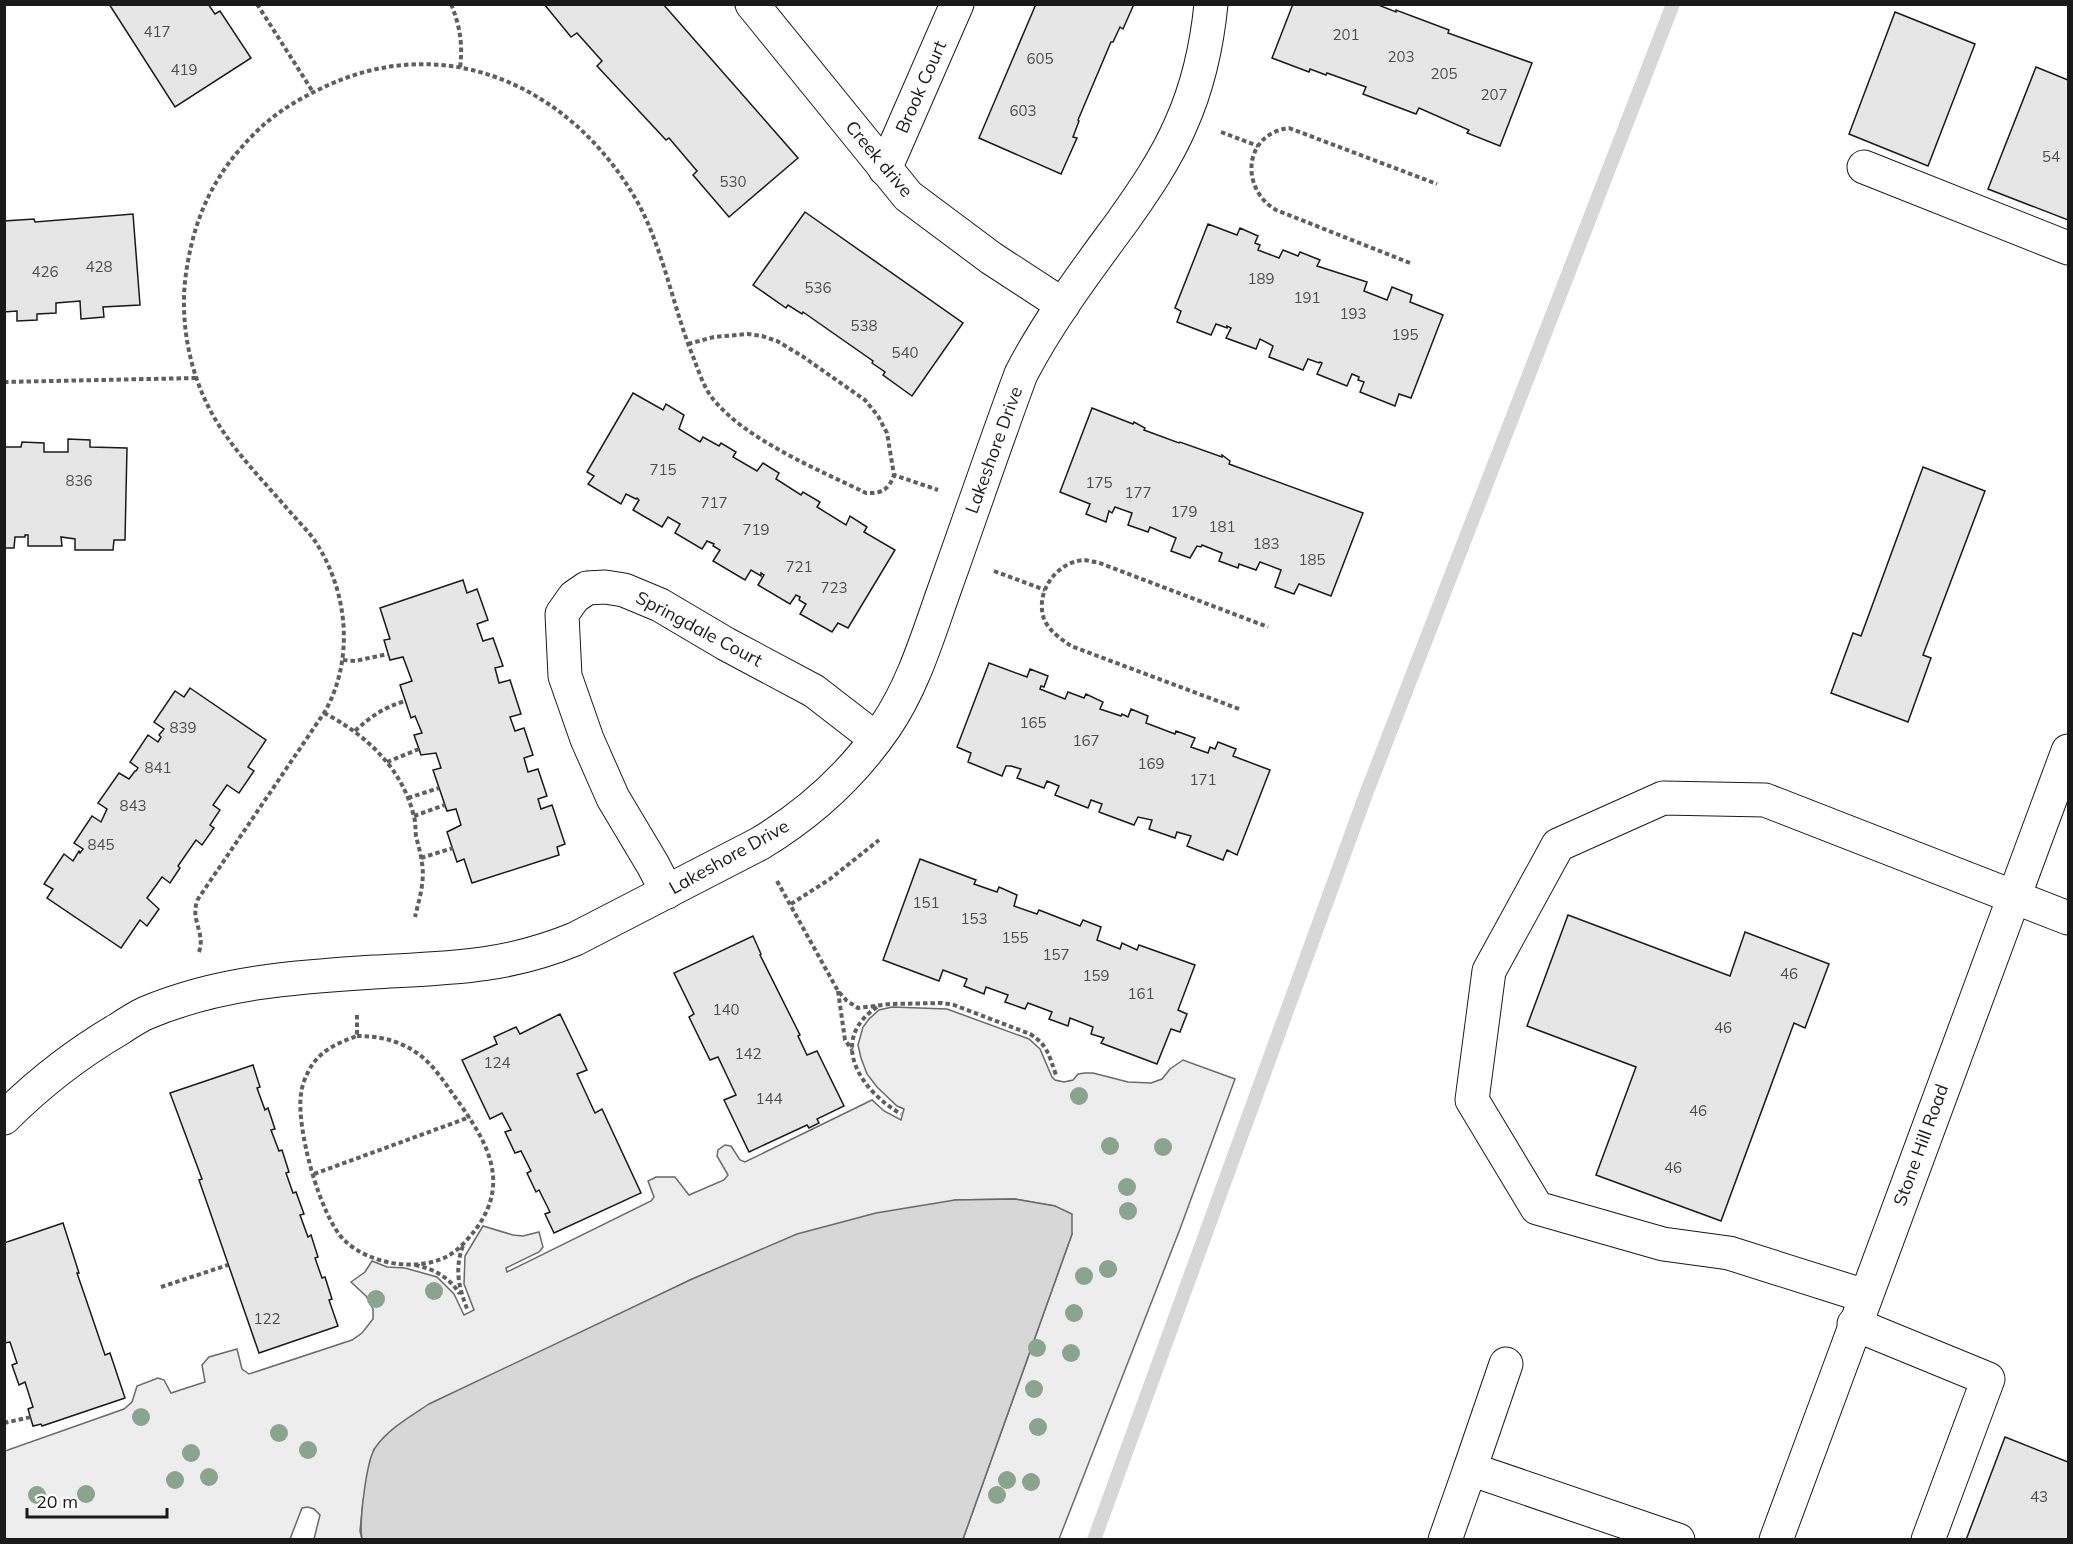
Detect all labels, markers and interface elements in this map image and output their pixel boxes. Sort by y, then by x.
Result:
house number: 417 [143,22,171,41]
house number: 201 [1332,25,1360,44]
street label: Brook Court [890,37,951,137]
house number: 203 [1387,47,1415,66]
house number: 605 [1026,49,1054,68]
house number: 419 [170,60,198,79]
house number: 205 [1430,64,1458,83]
house number: 207 [1480,85,1508,104]
house number: 603 [1009,101,1037,120]
street label: Creek drive [841,116,918,202]
house number: 54 [2042,147,2060,166]
house number: 530 [719,172,747,191]
house number: 428 [85,257,113,276]
house number: 426 [31,262,59,281]
house number: 189 [1247,269,1275,288]
house number: 536 [804,278,832,297]
house number: 191 [1293,288,1321,307]
house number: 193 [1339,304,1367,323]
house number: 538 [850,316,878,335]
house number: 195 [1391,325,1419,344]
house number: 540 [891,343,919,362]
street label: Lakeshore Drive [960,383,1027,517]
house number: 715 [649,460,677,479]
house number: 836 [65,471,93,490]
house number: 175 [1085,473,1113,492]
house number: 177 [1124,483,1152,502]
house number: 717 [700,493,728,512]
house number: 179 [1170,502,1198,521]
house number: 181 [1208,517,1236,536]
house number: 719 [742,520,770,539]
house number: 183 [1252,534,1280,553]
house number: 185 [1298,550,1326,569]
house number: 721 [785,557,813,576]
house number: 723 [820,578,848,597]
street label: Springdale Court [632,585,767,672]
house number: 165 [1019,713,1047,732]
house number: 839 [169,718,197,737]
house number: 167 [1072,731,1100,750]
house number: 169 [1137,754,1165,773]
house number: 841 [144,758,172,777]
house number: 171 [1189,770,1217,789]
house number: 843 [119,796,147,815]
street label: Lakeshore Drive [665,814,793,899]
house number: 845 [87,835,115,854]
house number: 151 [912,893,940,912]
house number: 153 [960,909,988,928]
house number: 155 [1001,928,1029,947]
house number: 157 [1042,945,1070,964]
house number: 46 [1780,964,1798,983]
house number: 159 [1082,966,1110,985]
house number: 161 [1127,984,1155,1003]
house number: 140 [712,1000,740,1019]
house number: 46 [1714,1018,1732,1037]
house number: 142 [734,1044,762,1063]
house number: 124 [483,1053,511,1072]
street label: Stone Hill Road [1888,1081,1953,1209]
house number: 144 [755,1089,783,1108]
house number: 46 [1689,1101,1707,1120]
house number: 46 [1664,1158,1682,1177]
house number: 122 [253,1309,281,1328]
scale bar [27,1481,166,1519]
house number: 43 [2030,1487,2048,1506]
text: 20 m [36,1490,78,1513]

